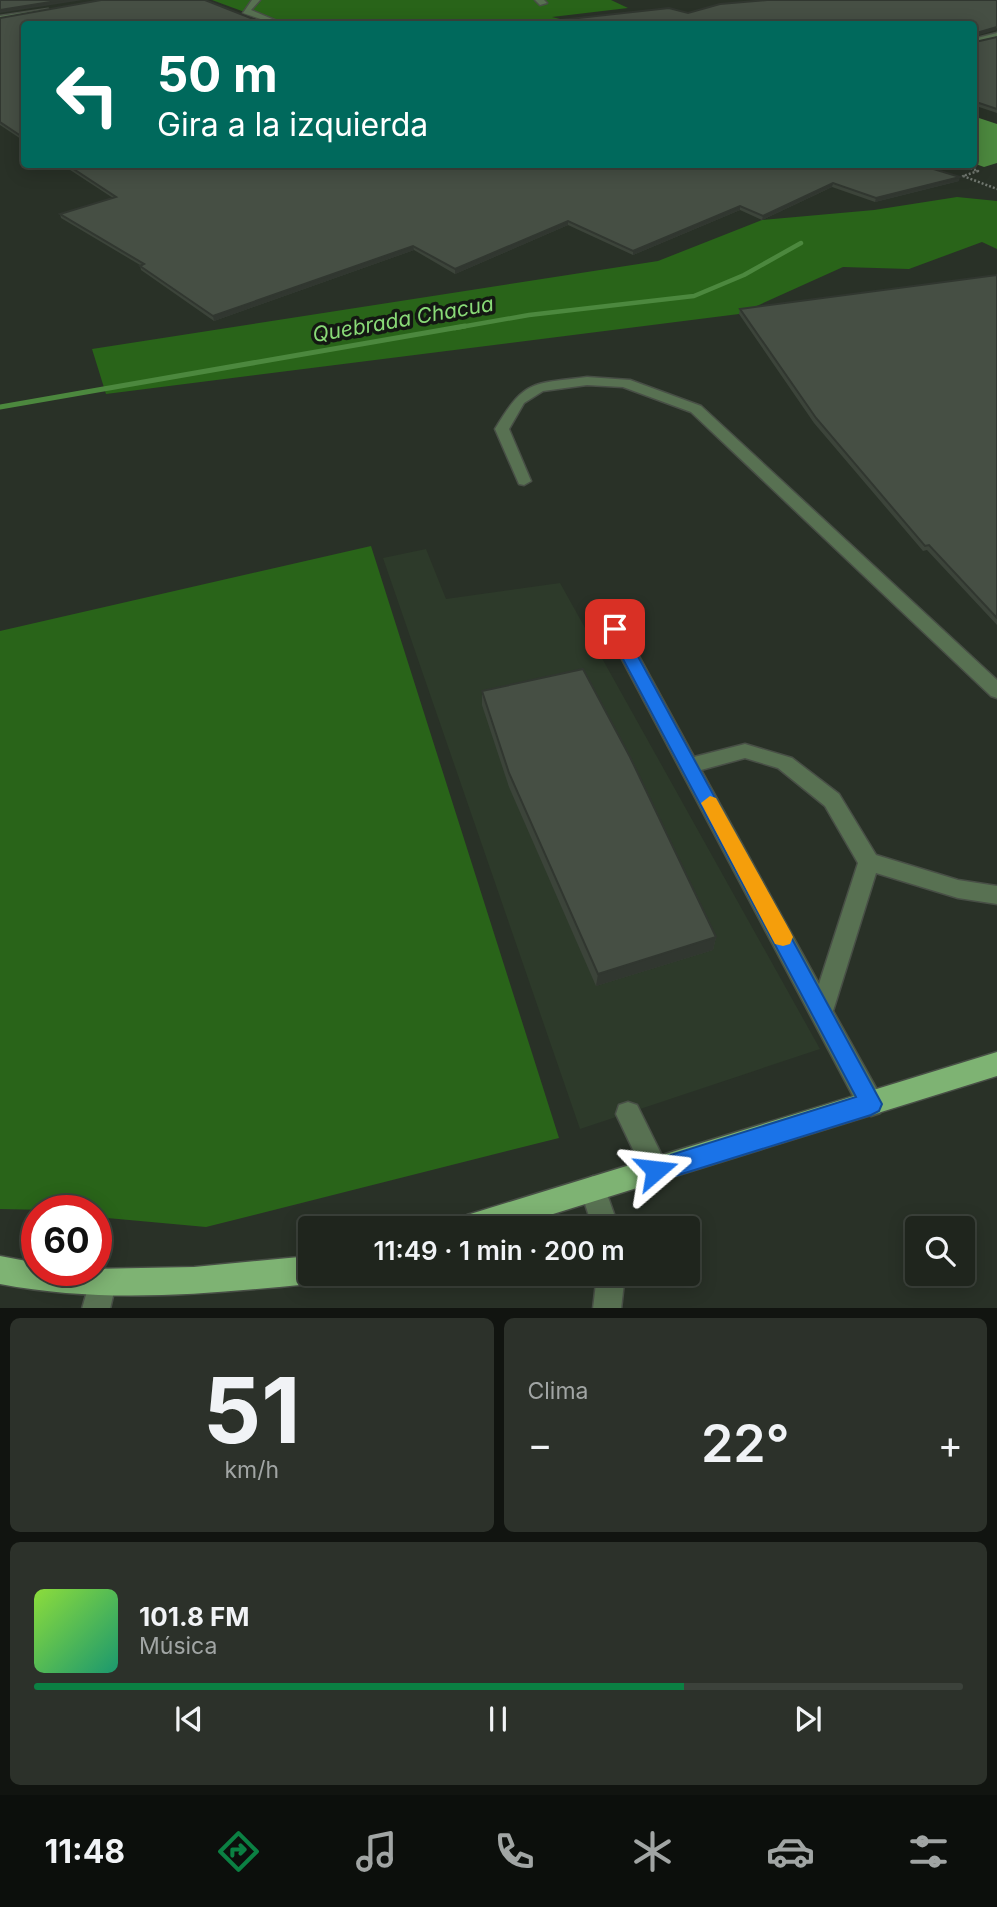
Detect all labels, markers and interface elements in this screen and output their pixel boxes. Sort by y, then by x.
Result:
text: 50 m [157,45,278,104]
icon: left [42,49,133,140]
text: Gira a la izquierda [157,105,428,144]
water label: Quebrada Chacua [310,291,496,347]
pin [585,599,645,659]
icon: arrive [596,610,634,648]
position arrow [619,1133,693,1207]
speed limit sign: 60 [21,1195,112,1286]
map controls [905,1216,975,1286]
button: search [905,1216,975,1286]
text: 11:49 · 1 min · 200 m [373,1235,625,1266]
text: 51 [203,1355,300,1465]
text: Clima [528,1377,589,1405]
text: 22° [701,1412,790,1475]
text: − [528,1421,553,1467]
text: + [938,1421,963,1467]
text: km/h [224,1456,279,1484]
text: 101.8 FM [139,1601,249,1632]
text: Música [139,1632,217,1660]
icon: previous [170,1700,208,1738]
icon: pause [479,1700,517,1738]
icon: next [789,1700,827,1738]
icon: directions [214,1827,263,1876]
icon: music [352,1827,401,1876]
icon: phone [490,1827,539,1876]
icon: climate [628,1827,677,1876]
icon: car [766,1827,815,1876]
icon: filters [904,1827,953,1876]
text: 11:48 [44,1832,125,1871]

